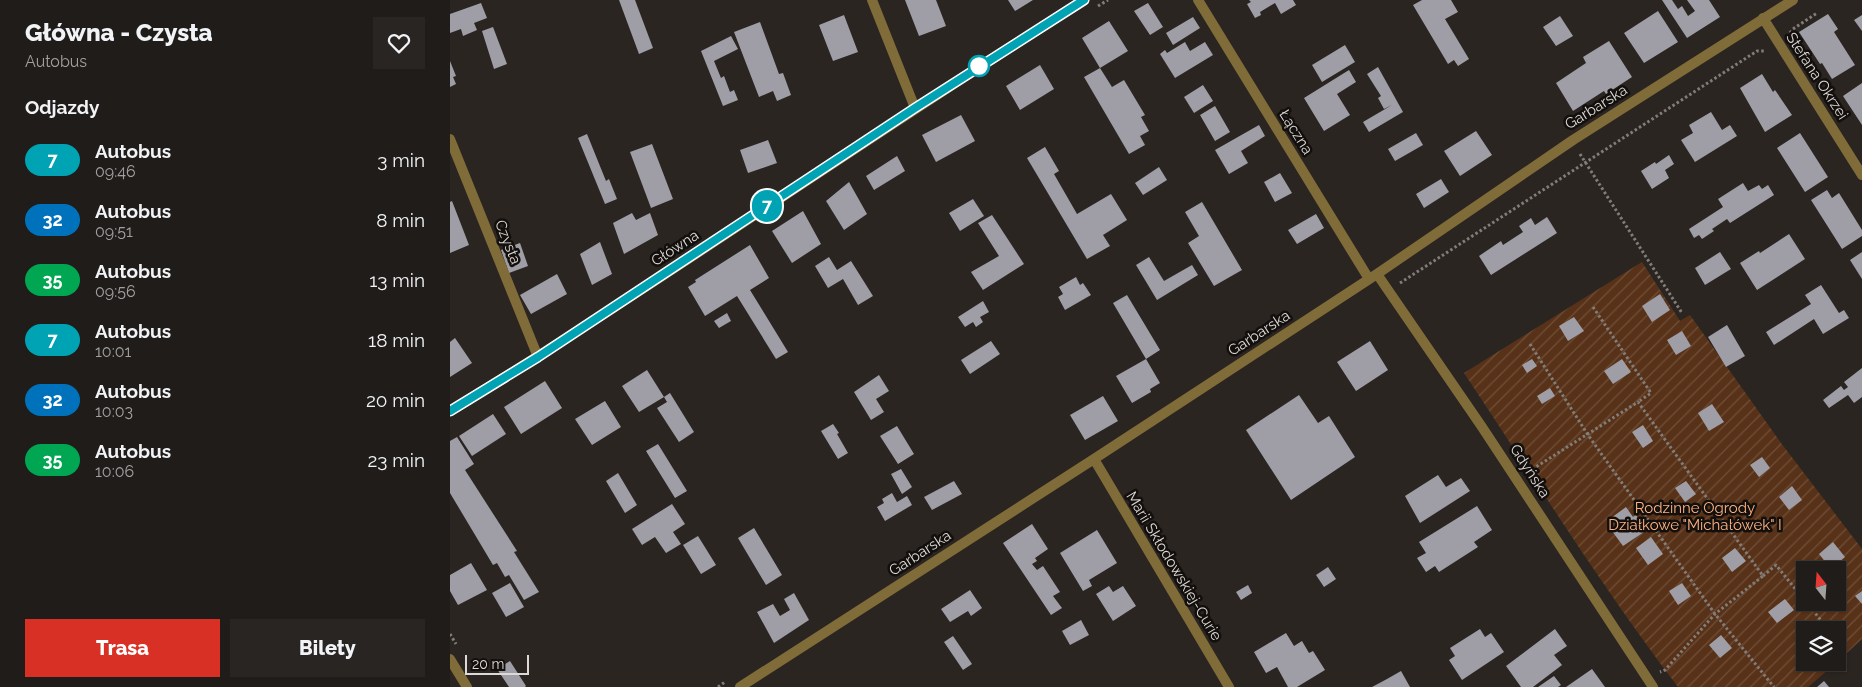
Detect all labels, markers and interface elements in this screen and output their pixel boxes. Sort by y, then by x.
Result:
button: heart [373,17,425,69]
text: Główna - Czysta [25,18,213,47]
street label: Stefana Okrzei [1782,29,1852,123]
text: Autobus [25,52,87,71]
unlabelled marker [968,55,990,77]
street label: Garbarska [1561,81,1631,133]
text: Odjazdy [25,96,99,118]
street label: Łączna [1275,106,1317,158]
text: Autobus [95,140,171,162]
text: 7 [47,149,58,170]
text: 3 min [377,149,425,171]
text: 09:46 [95,162,136,181]
line badge: 7 [751,190,783,222]
text: 7 [762,195,772,216]
text: Autobus [95,200,171,222]
text: 32 [42,209,63,230]
text: 8 min [376,209,425,231]
street label: Czysta [491,217,525,267]
text: 09:51 [95,222,133,241]
street label: Główna [648,226,702,270]
text: Autobus [95,260,171,282]
text: 35 [42,269,63,290]
text: 13 min [369,269,425,291]
text: 09:56 [95,282,136,301]
street label: Garbarska [1225,306,1293,360]
text: Autobus [95,320,171,342]
text: 7 [47,329,58,350]
text: 18 min [368,329,425,351]
text: 10:01 [95,342,131,361]
text: Autobus [95,380,171,402]
text: 32 [42,389,63,410]
text: 20 min [366,389,425,411]
text: 10:03 [95,402,133,421]
text: Autobus [95,440,171,462]
street label: Gdyńska [1506,441,1554,501]
text: 35 [42,449,63,470]
text: 23 min [367,449,425,471]
text: 10:06 [95,462,134,481]
street label: Marii Skłodowskiej-Curie [1122,488,1226,644]
park label: Rodzinne Ogrody Działkowe "Michałówek" I [1608,499,1782,534]
street label: Garbarska [886,526,954,580]
north arrow [1796,561,1846,611]
map controls [1796,561,1846,671]
button: Trasa [25,619,220,677]
button: Bilety [230,619,425,677]
button: layers [1796,621,1846,671]
scale bar [465,652,529,675]
text: 20 m [472,656,504,672]

